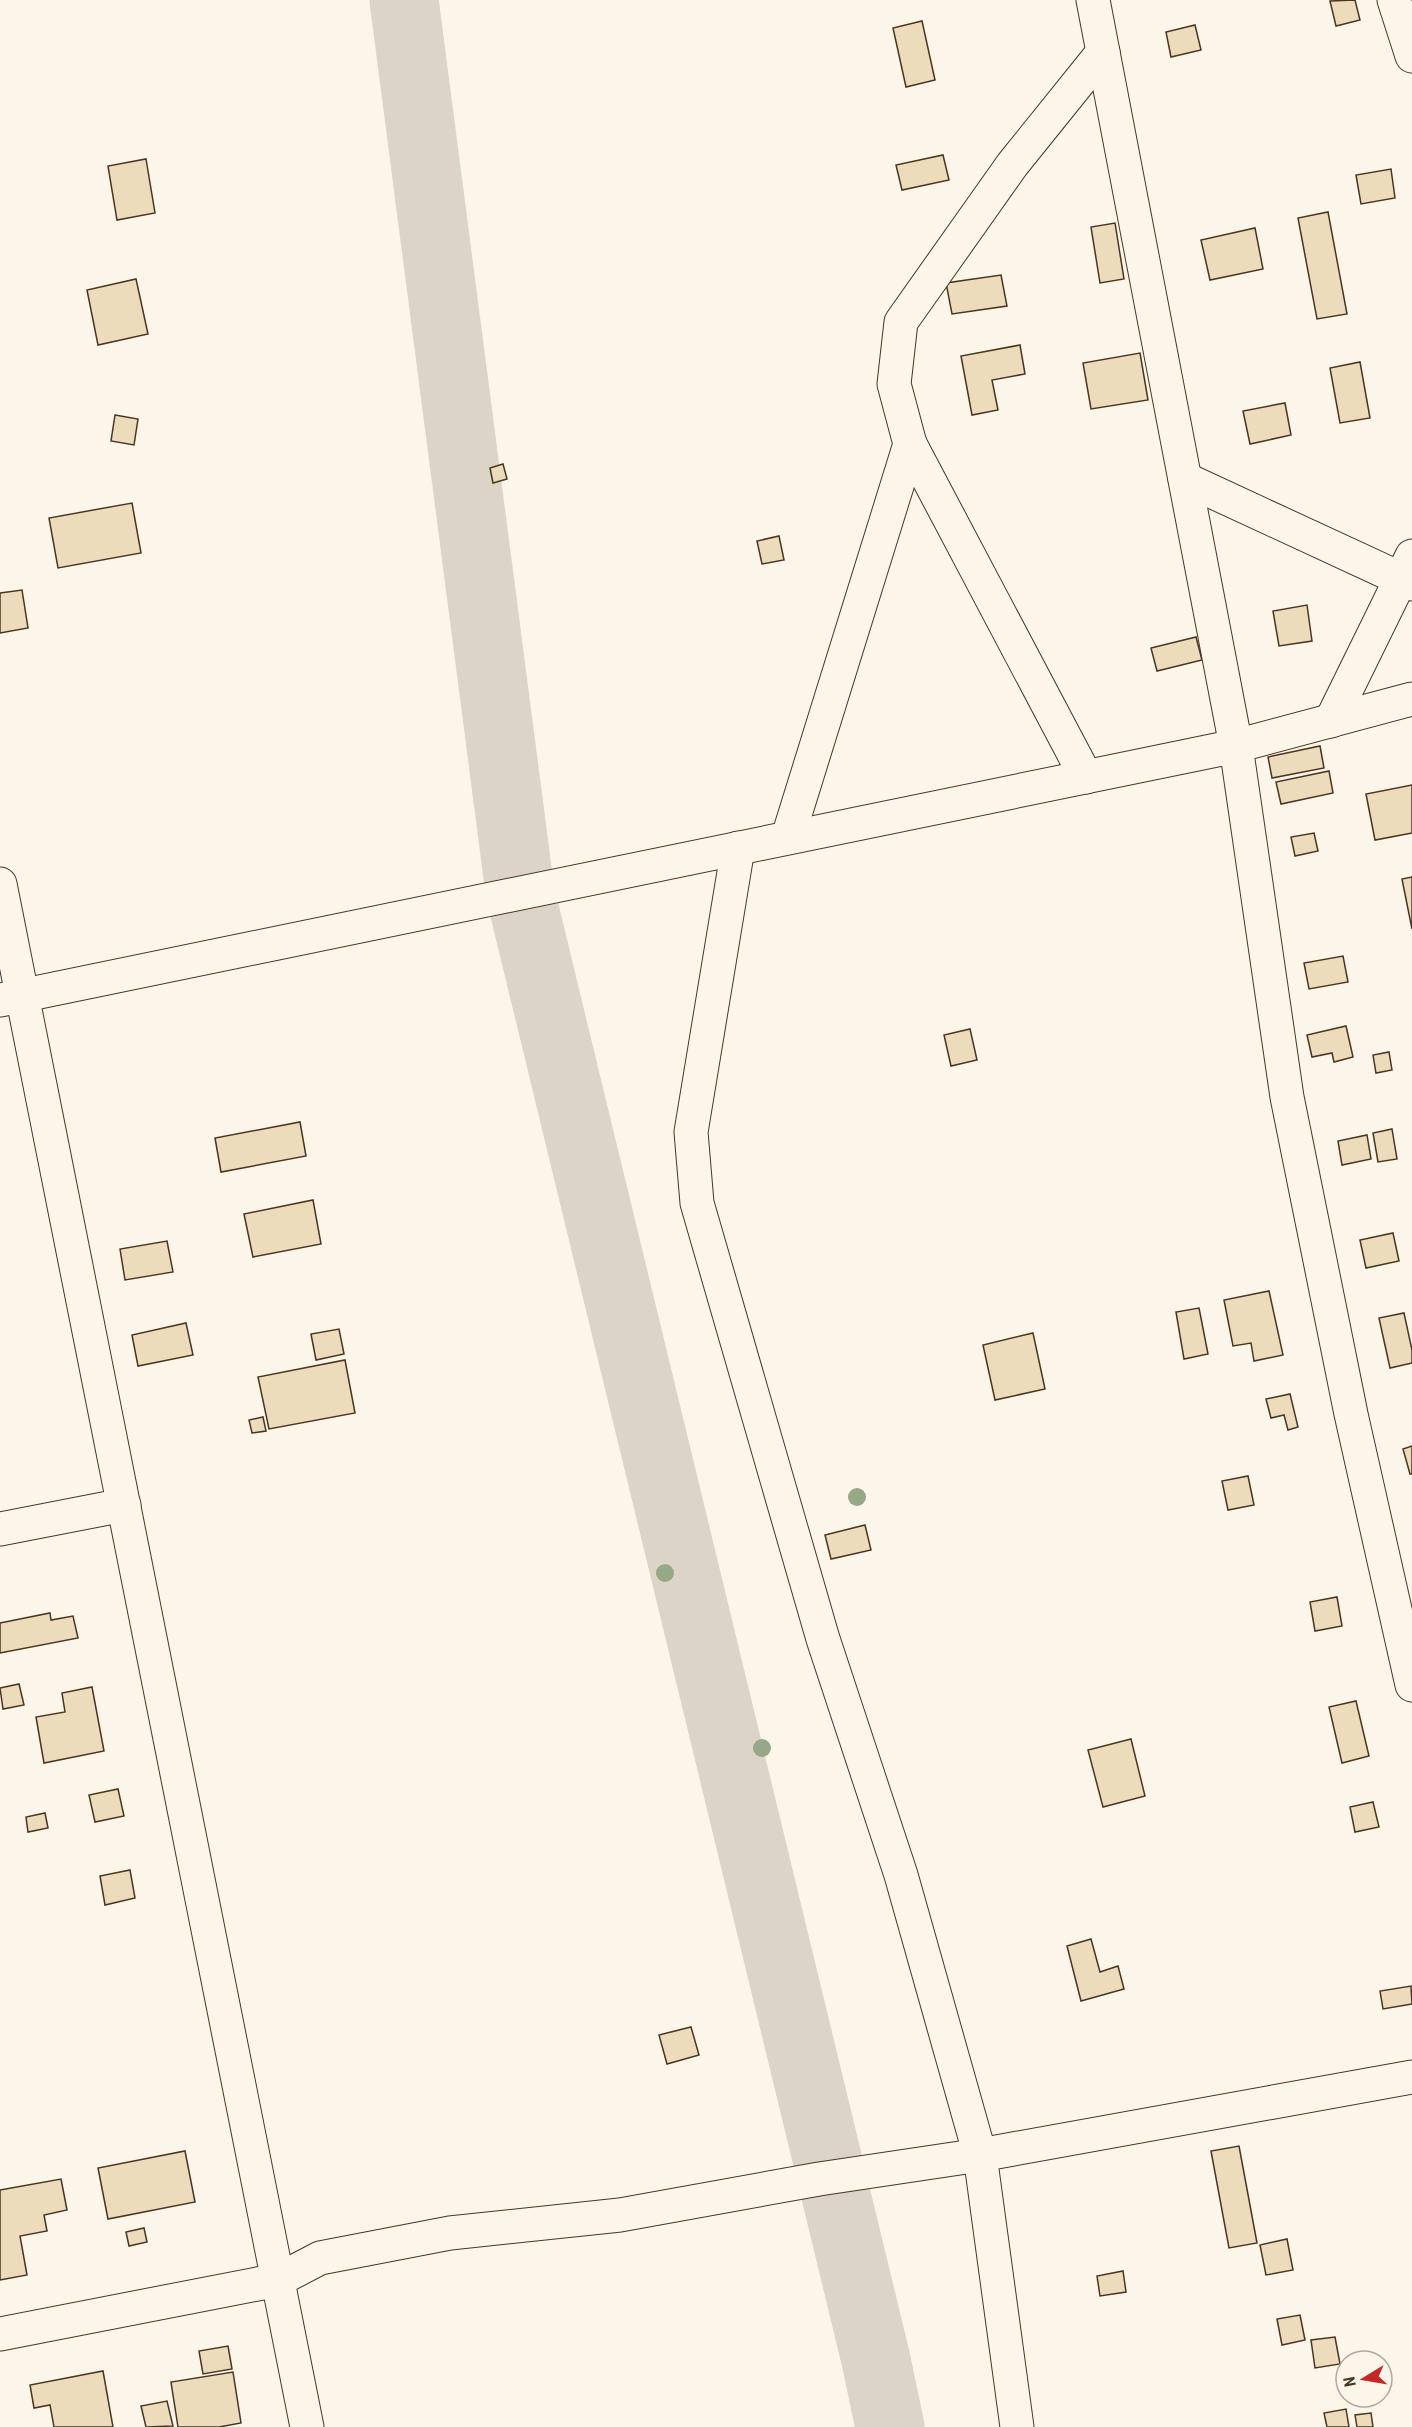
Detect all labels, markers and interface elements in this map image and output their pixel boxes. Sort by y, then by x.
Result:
north arrow [1334,2349,1394,2409]
text: N [1340,2375,1360,2388]

